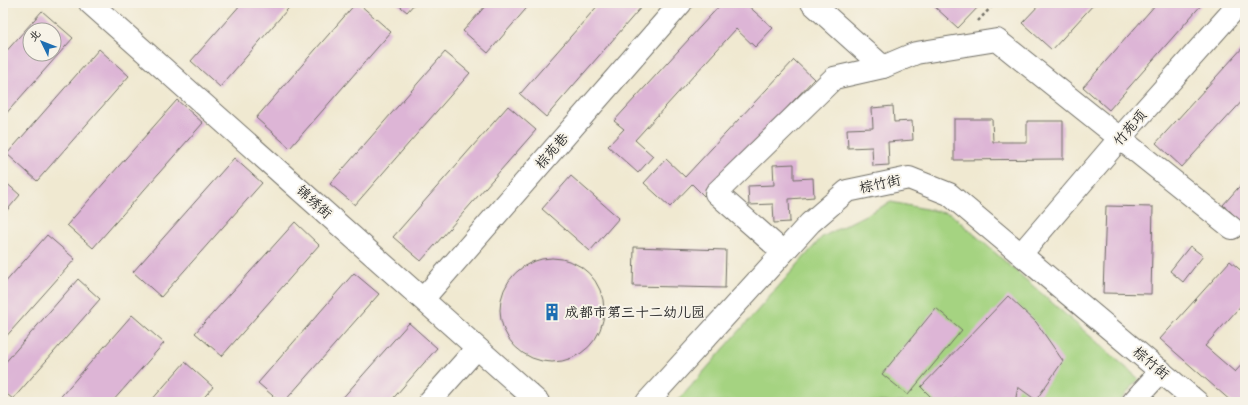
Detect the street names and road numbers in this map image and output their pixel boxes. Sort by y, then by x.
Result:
street label: 竹苑项 [1110,107,1150,149]
street label: 棕苑巷 [532,129,573,172]
street label: 棕竹街 [858,171,902,197]
street label: 锦绣街 [293,182,335,222]
street label: 棕竹街 [1129,343,1173,383]

